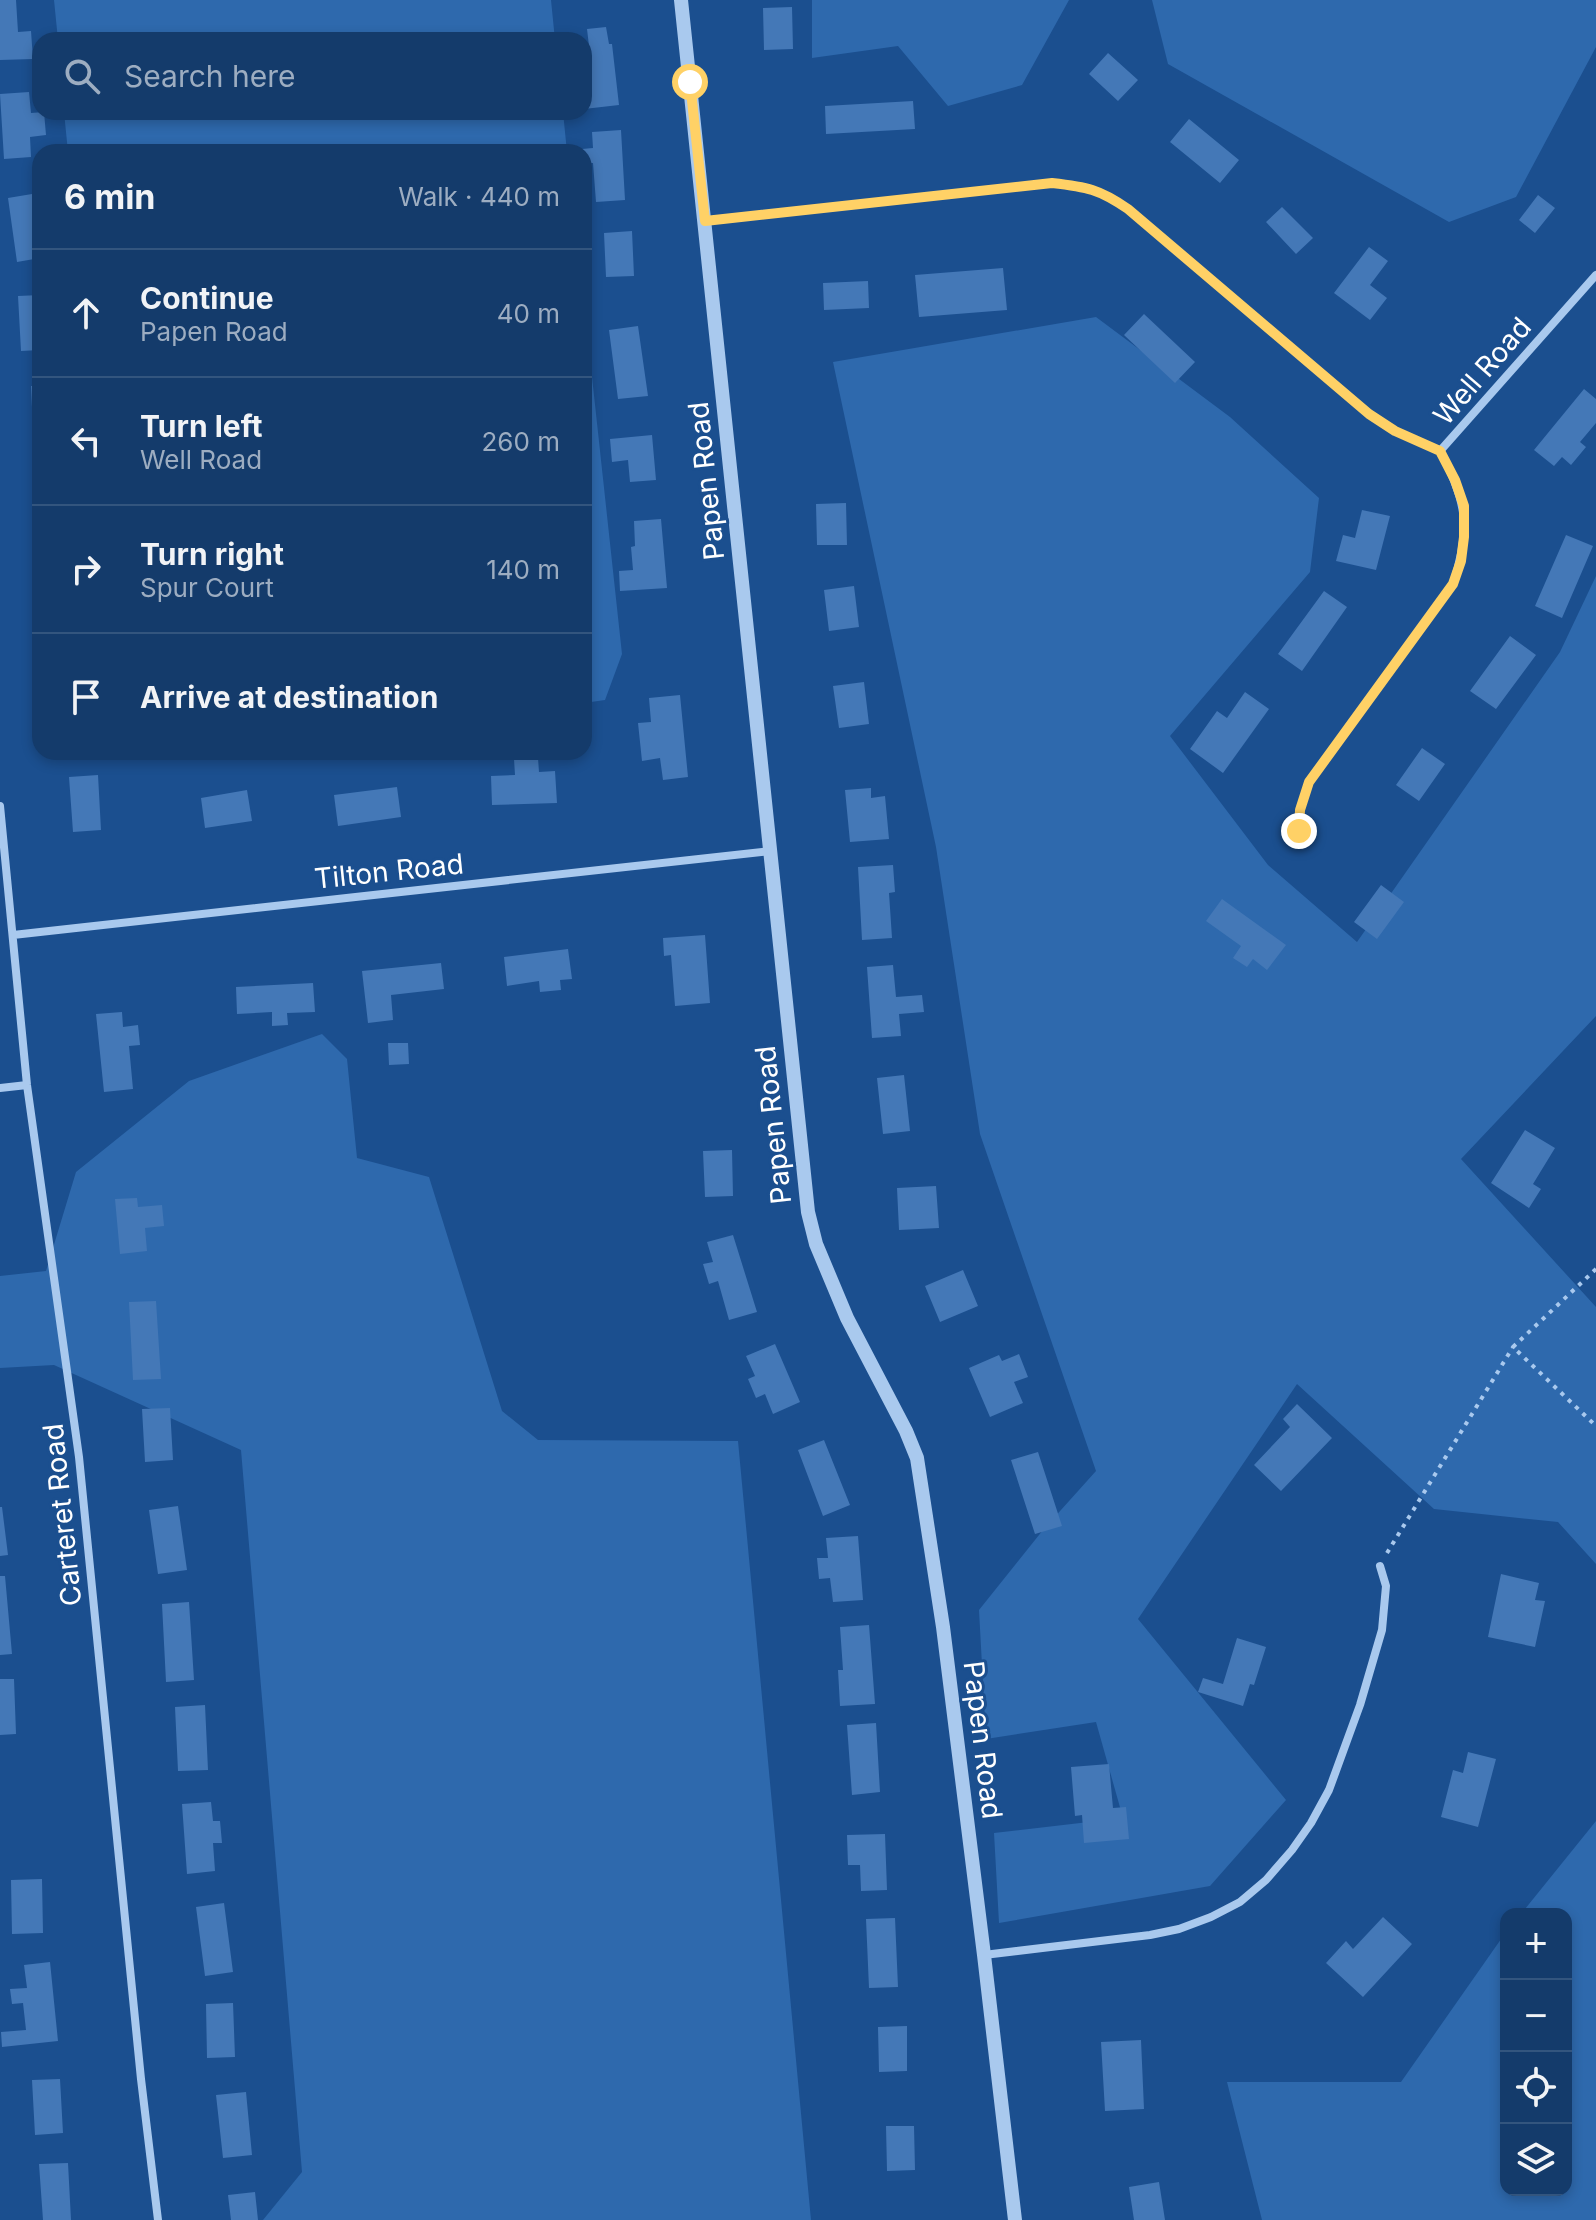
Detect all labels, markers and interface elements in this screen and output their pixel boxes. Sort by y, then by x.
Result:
search box [32,32,592,120]
icon: search [60,54,104,98]
text: Search here [124,58,296,94]
route start [672,64,708,100]
text: 6 min [64,176,156,217]
text: Walk · 440 m [398,181,560,212]
text: Continue [140,280,274,316]
icon: ahead [64,291,108,335]
text: 40 m [497,298,560,329]
street label: Well Road [1426,310,1538,432]
text: Papen Road [140,316,288,347]
street label: Papen Road [681,400,731,562]
text: Turn left [140,408,262,444]
icon: left [64,419,108,463]
text: 260 m [482,426,560,457]
text: Well Road [140,444,262,475]
text: Turn right [140,536,284,572]
icon: right [64,547,108,591]
text: 140 m [486,554,560,585]
text: Spur Court [140,572,274,603]
icon: arrive [64,675,108,719]
text: Arrive at destination [140,679,438,715]
route end [1281,813,1317,849]
street label: Tilton Road [313,846,465,896]
street label: Papen Road [748,1044,798,1206]
street label: Carteret Road [36,1422,88,1608]
street label: Papen Road [956,1659,1010,1821]
map controls [1500,1908,1572,2196]
button: + [1500,1908,1572,1980]
button: − [1500,1980,1572,2052]
button: locate [1500,2052,1572,2124]
button: layers [1500,2124,1572,2196]

